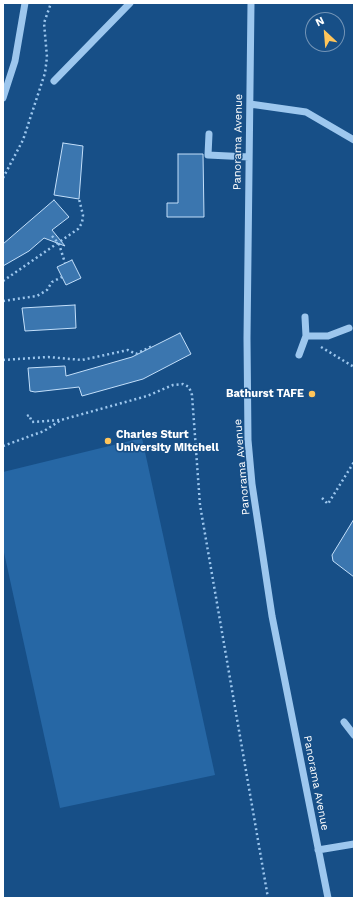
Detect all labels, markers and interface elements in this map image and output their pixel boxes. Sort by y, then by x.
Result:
north arrow [305,12,345,52]
text: N [313,14,326,29]
street label: Panorama Avenue [231,94,245,190]
place label: Bathurst TAFE [226,387,304,401]
marker: Bathurst TAFE [307,389,317,399]
street label: Panorama Avenue [231,418,253,516]
place label: Charles Sturt University Mitchell [116,428,219,454]
marker: Charles Sturt University Mitchell [103,436,113,446]
street label: Panorama Avenue [300,734,332,832]

